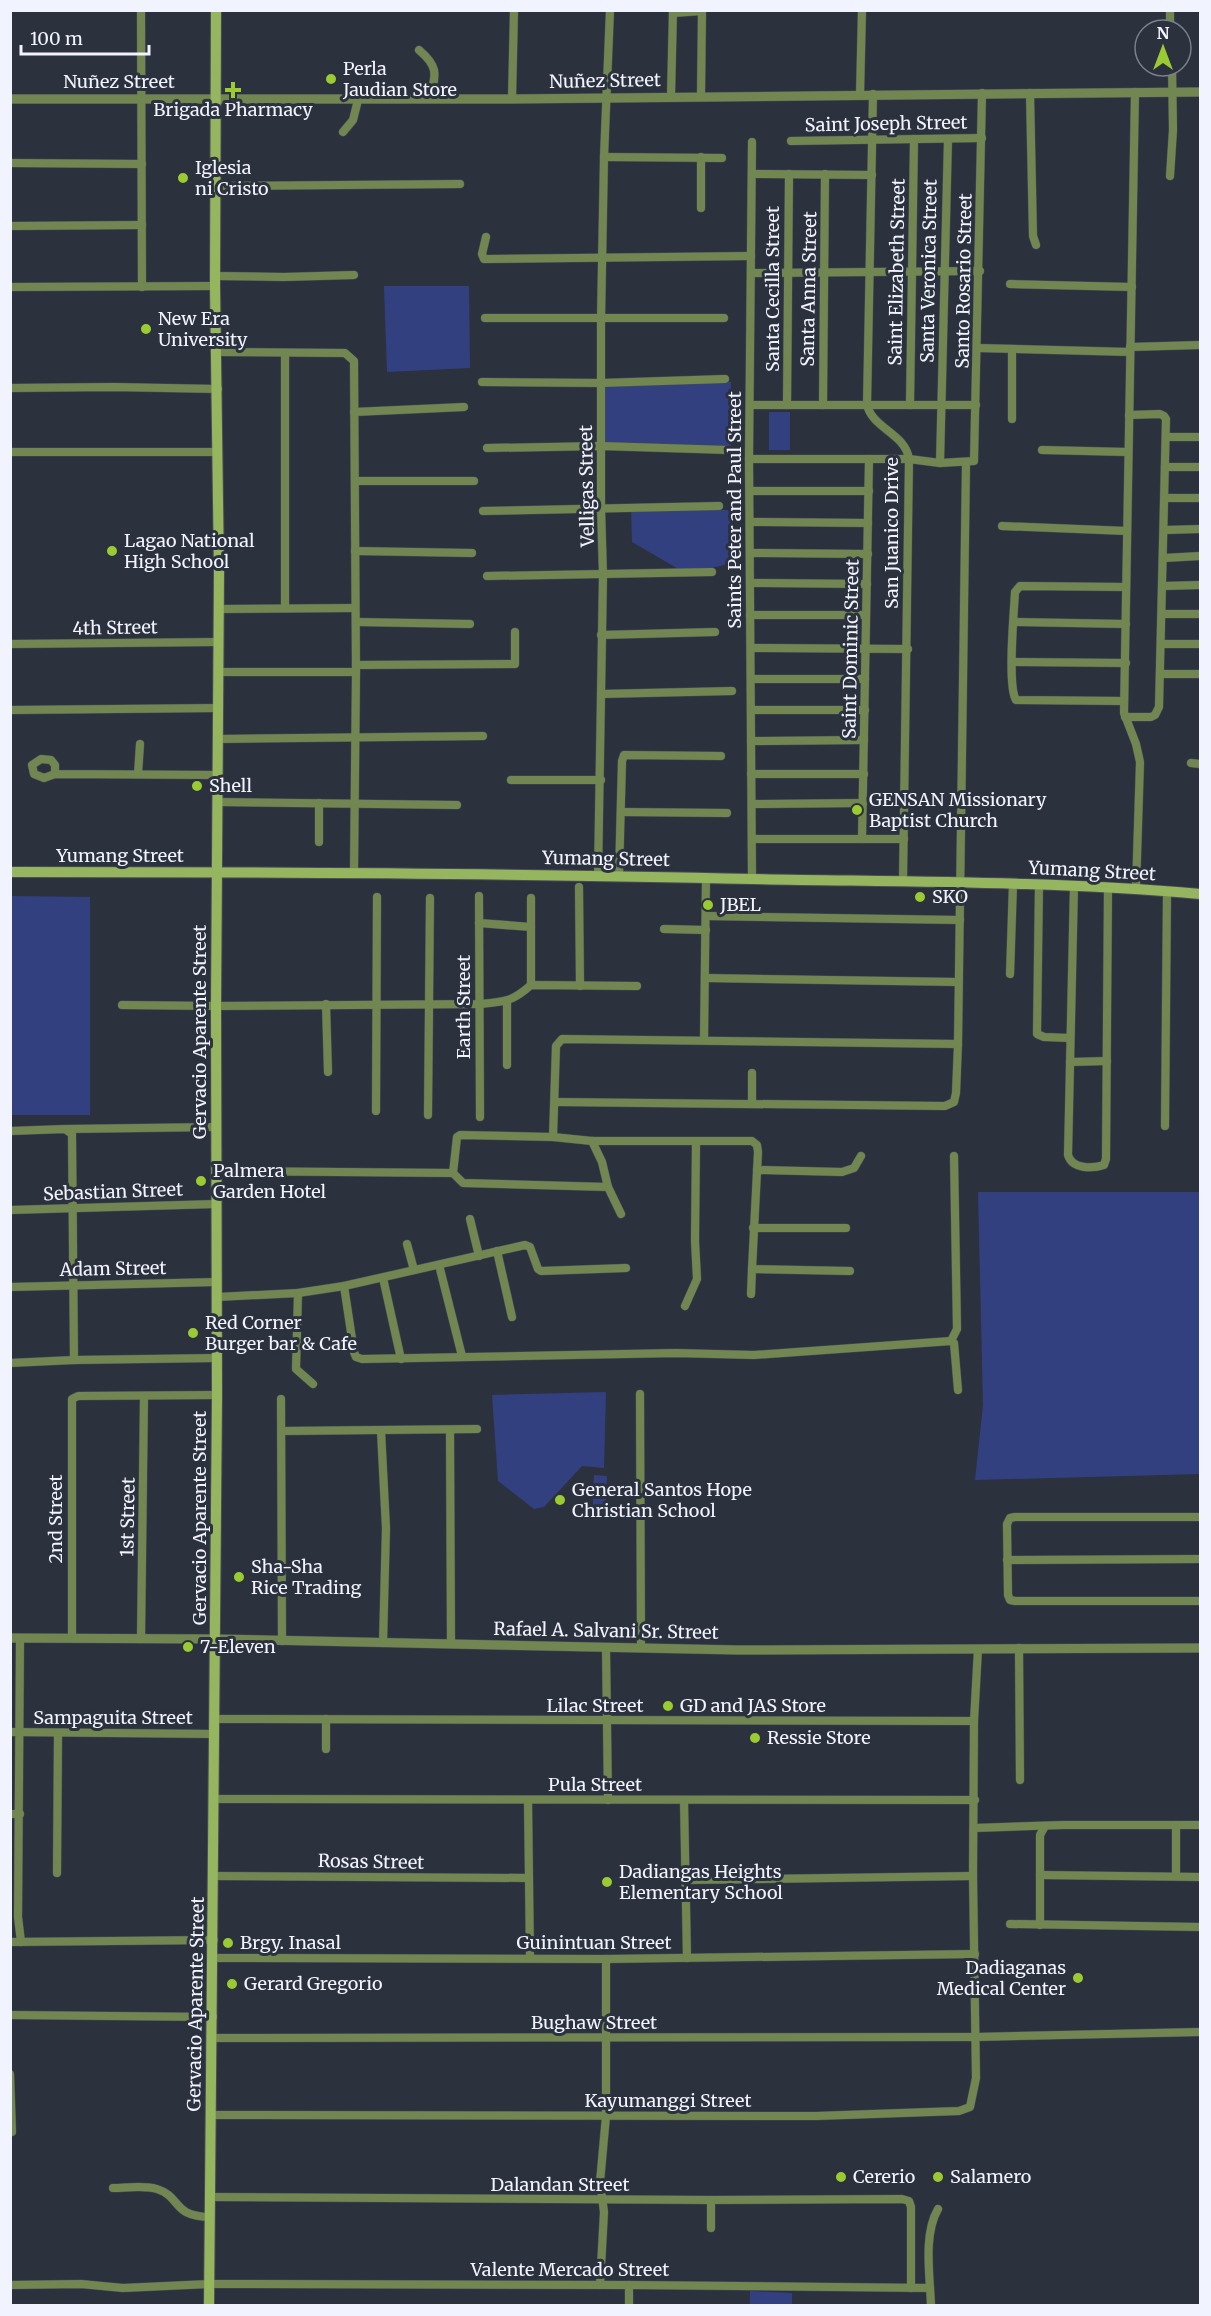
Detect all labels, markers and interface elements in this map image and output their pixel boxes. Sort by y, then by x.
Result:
scale bar [21,18,148,56]
north arrow [1133,18,1193,78]
text: N [1157,23,1170,43]
text: 100 m [30,27,83,50]
place label: Perla Jaudian Store [342,57,457,101]
street label: Nuñez Street [549,68,661,93]
street label: Nuñez Street [63,70,175,93]
marker: Perla Jaudian Store [324,72,338,86]
marker: Brigada Pharmacy [226,83,240,97]
place label: Brigada Pharmacy [153,98,313,121]
street label: Saint Joseph Street [804,111,968,136]
place label: Iglesia ni Cristo [195,156,269,200]
marker: Iglesia ni Cristo [176,171,190,185]
street label: Saint Elizabeth Street [883,178,910,366]
street label: Santa Veronica Street [915,179,942,363]
street label: Santo Rosario Street [950,193,977,369]
street label: Santa Cecilla Street [761,206,784,372]
street label: Santa Anna Street [796,211,821,367]
place label: New Era University [158,307,248,351]
marker: New Era University [139,322,153,336]
street label: Saints Peter and Paul Street [723,391,746,629]
street label: Velligas Street [574,425,599,548]
street label: San Juanico Drive [880,457,903,609]
place label: Lagao National High School [124,529,255,573]
marker: Lagao National High School [105,544,119,558]
street label: Saint Dominic Street [837,559,864,739]
street label: 4th Street [72,615,158,640]
place label: Shell [209,774,252,797]
marker: Shell [190,779,204,793]
place label: GENSAN Missionary Baptist Church [869,788,1047,832]
marker: GENSAN Missionary Baptist Church [850,803,864,817]
street label: Yumang Street [55,844,184,867]
street label: Yumang Street [541,846,670,871]
street label: Yumang Street [1027,856,1156,885]
place label: SKO [932,885,968,908]
marker: SKO [913,890,927,904]
place label: JBEL [719,893,761,916]
marker: JBEL [701,898,715,912]
street label: Gervacio Aparente Street [188,925,211,1139]
street label: Earth Street [452,955,475,1059]
place label: Palmera Garden Hotel [213,1159,326,1203]
marker: Palmera Garden Hotel [194,1174,208,1188]
street label: Sebastian Street [43,1178,183,1205]
street label: Adam Street [58,1256,167,1281]
place label: Red Corner Burger bar & Cafe [205,1311,357,1355]
marker: Red Corner Burger bar & Cafe [186,1326,200,1340]
street label: Gervacio Aparente Street [188,1411,211,1625]
street label: 2nd Street [44,1474,67,1564]
street label: 1st Street [115,1477,140,1557]
place label: General Santos Hope Christian School [572,1478,752,1522]
marker: General Santos Hope Christian School [553,1493,567,1507]
place label: Sha-Sha Rice Trading [251,1555,361,1599]
marker: Sha-Sha Rice Trading [232,1570,246,1584]
street label: Rafael A. Salvani Sr. Street [493,1617,719,1644]
place label: 7-Eleven [200,1635,276,1658]
marker: 7-Eleven [181,1640,195,1654]
street label: Lilac Street [547,1694,643,1717]
place label: GD and JAS Store [680,1694,826,1717]
marker: GD and JAS Store [661,1699,675,1713]
street label: Sampaguita Street [33,1706,193,1729]
place label: Ressie Store [767,1726,871,1749]
marker: Ressie Store [748,1731,762,1745]
street label: Pula Street [548,1773,642,1796]
street label: Rosas Street [318,1849,424,1874]
place label: Dadiangas Heights Elementary School [619,1860,783,1904]
marker: Dadiangas Heights Elementary School [600,1875,614,1889]
street label: Gervacio Aparente Street [182,1896,209,2111]
place label: Brgy. Inasal [240,1931,342,1954]
street label: Guinintuan Street [516,1931,672,1954]
marker: Brgy. Inasal [221,1936,235,1950]
place label: Dadiaganas Medical Center [937,1956,1066,2000]
marker: Dadiaganas Medical Center [1071,1971,1085,1985]
place label: Gerard Gregorio [244,1972,382,1995]
marker: Gerard Gregorio [225,1977,239,1991]
street label: Bughaw Street [531,2011,657,2034]
street label: Kayumanggi Street [585,2089,751,2112]
place label: Cererio [853,2165,915,2188]
place label: Salamero [950,2165,1031,2188]
marker: Cererio [834,2170,848,2184]
marker: Salamero [931,2170,945,2184]
street label: Dalandan Street [491,2173,629,2196]
street label: Valente Mercado Street [470,2258,669,2281]

